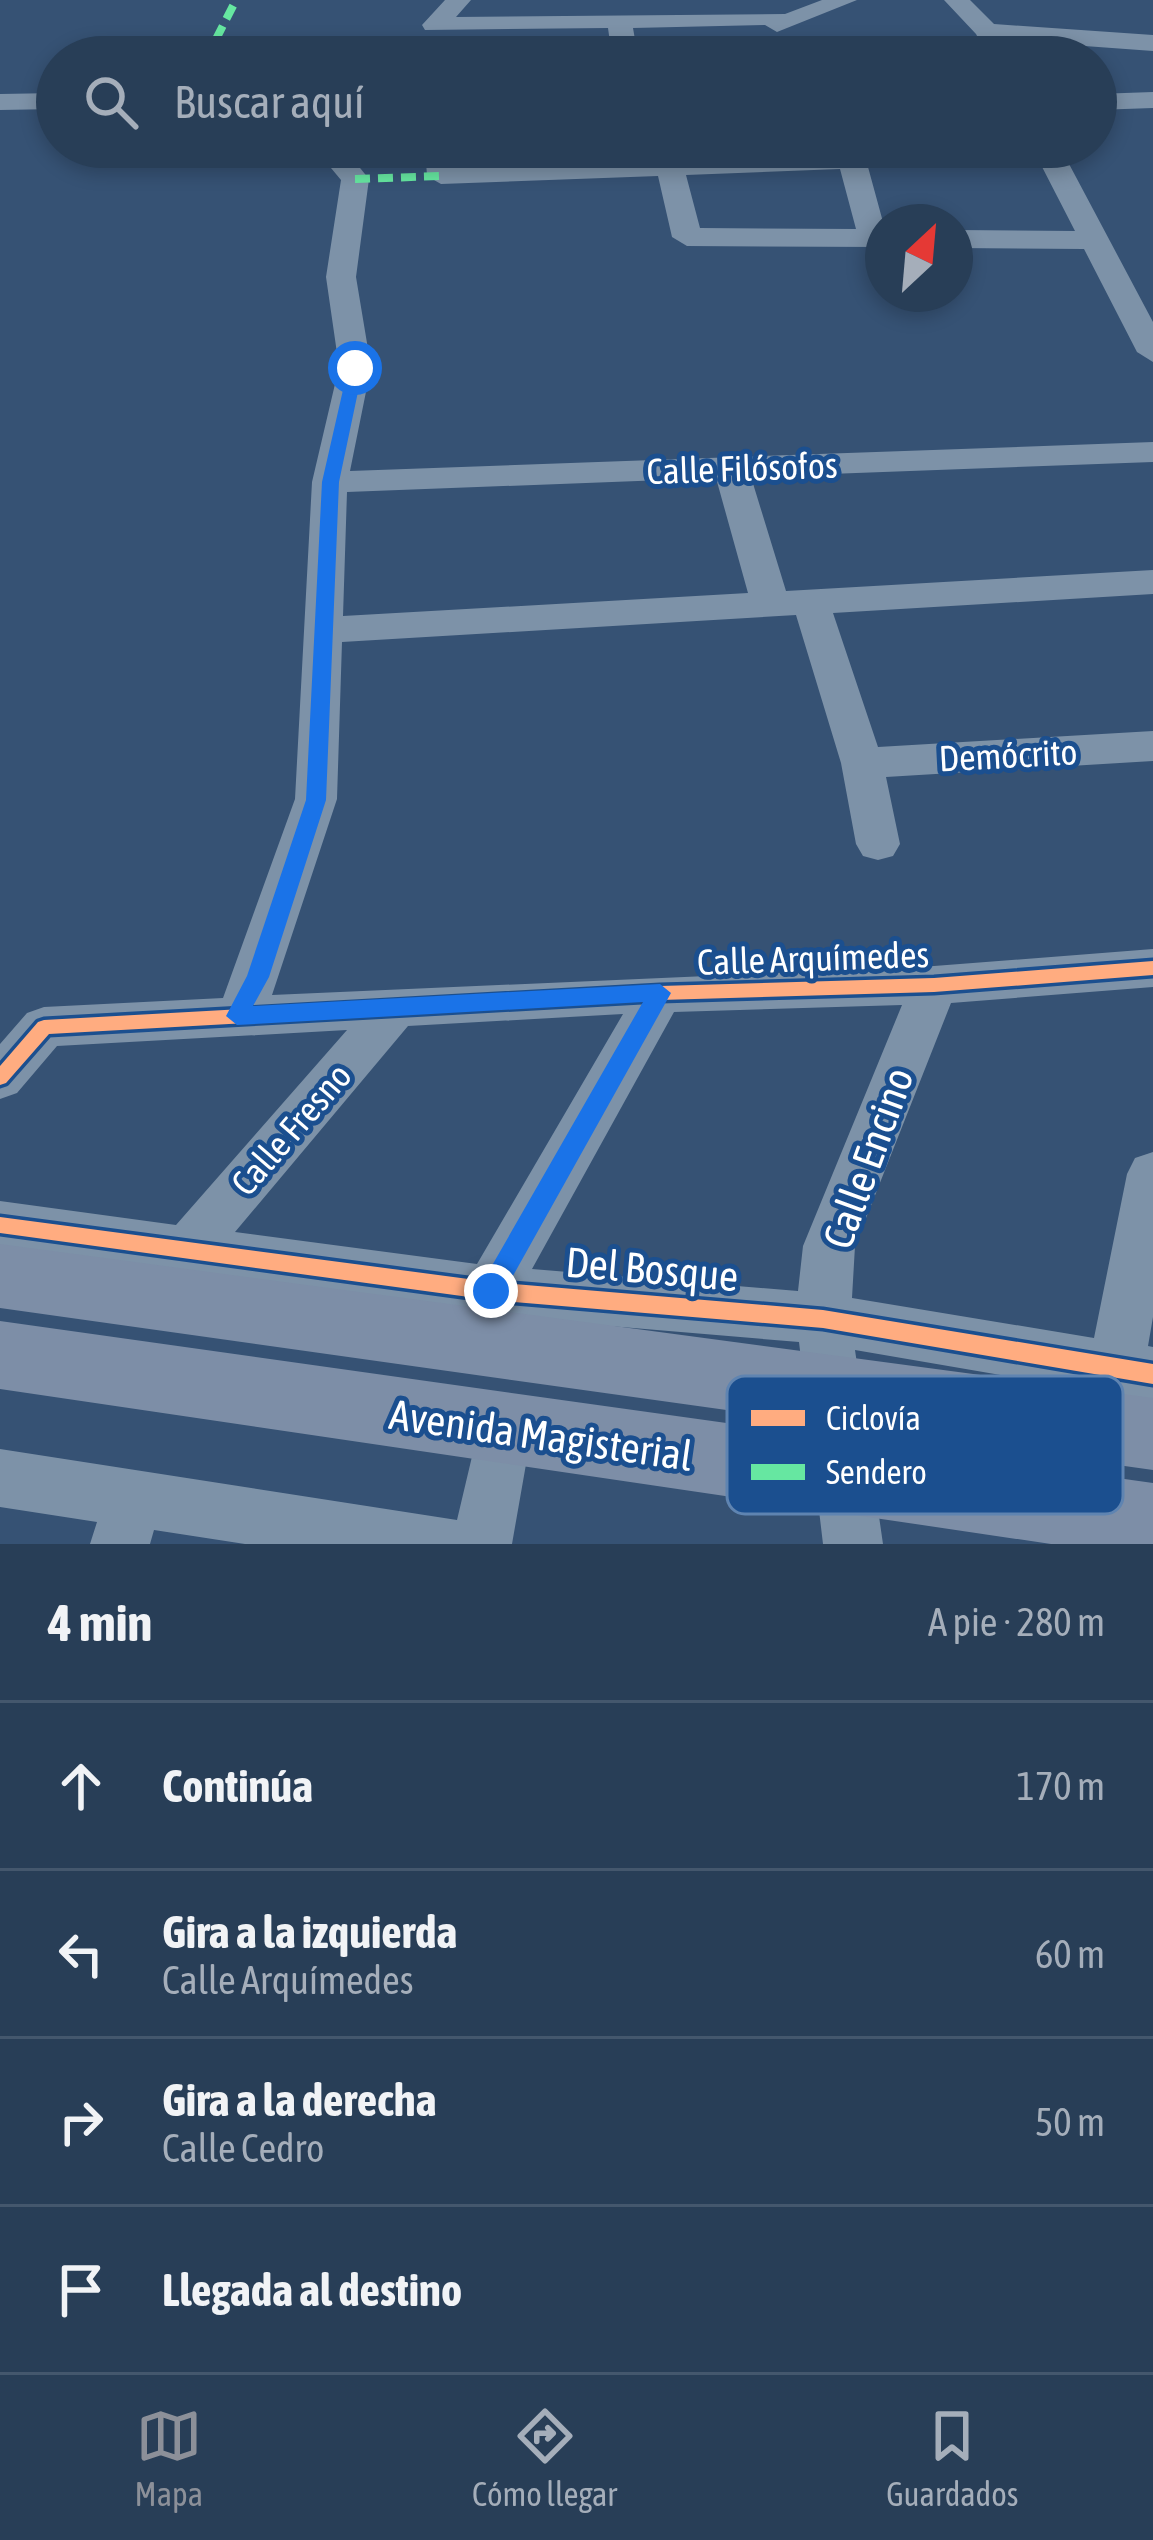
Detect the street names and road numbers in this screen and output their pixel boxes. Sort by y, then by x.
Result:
street label: Calle Filósofos [646,444,838,492]
street label: Demócrito [938,730,1078,780]
street label: Calle Arquímedes [696,933,930,983]
street label: Calle Fresno [222,1055,360,1203]
street label: Calle Encino [813,1061,923,1255]
street label: Del Bosque [564,1238,740,1300]
street label: Avenida Magisterial [386,1390,696,1480]

